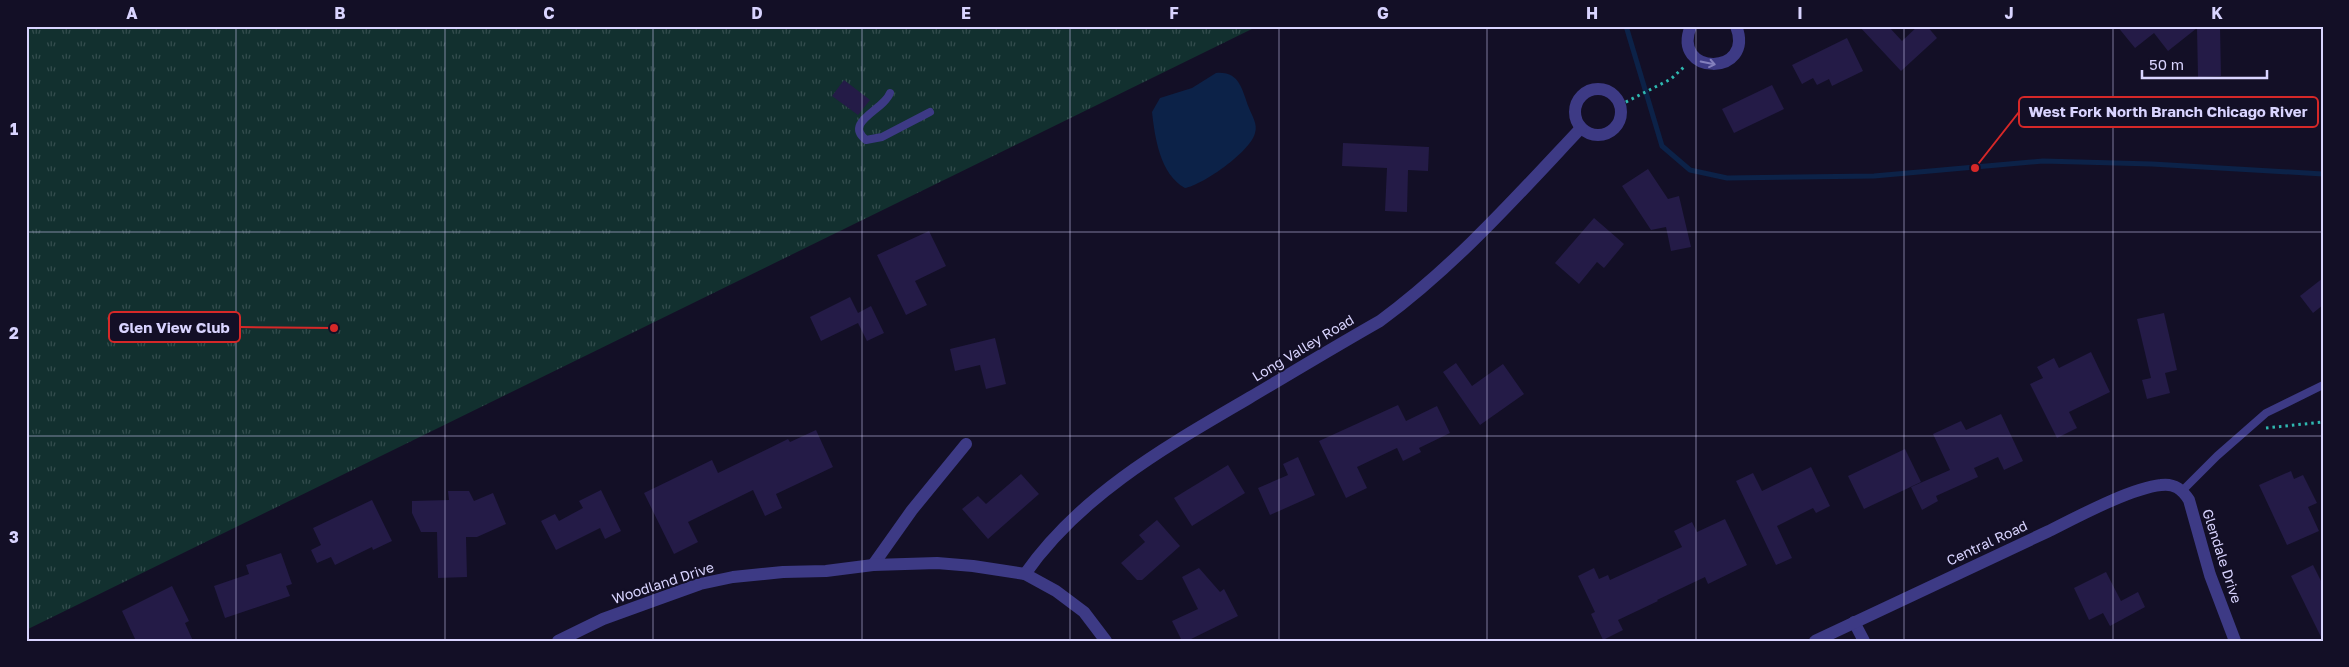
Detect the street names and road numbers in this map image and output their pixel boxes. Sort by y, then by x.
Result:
street label: Long Valley Road [1249,310,1357,385]
street label: Glendale Drive [2199,507,2246,605]
street label: Central Road [1944,516,2030,569]
street label: Woodland Drive [610,558,716,607]

